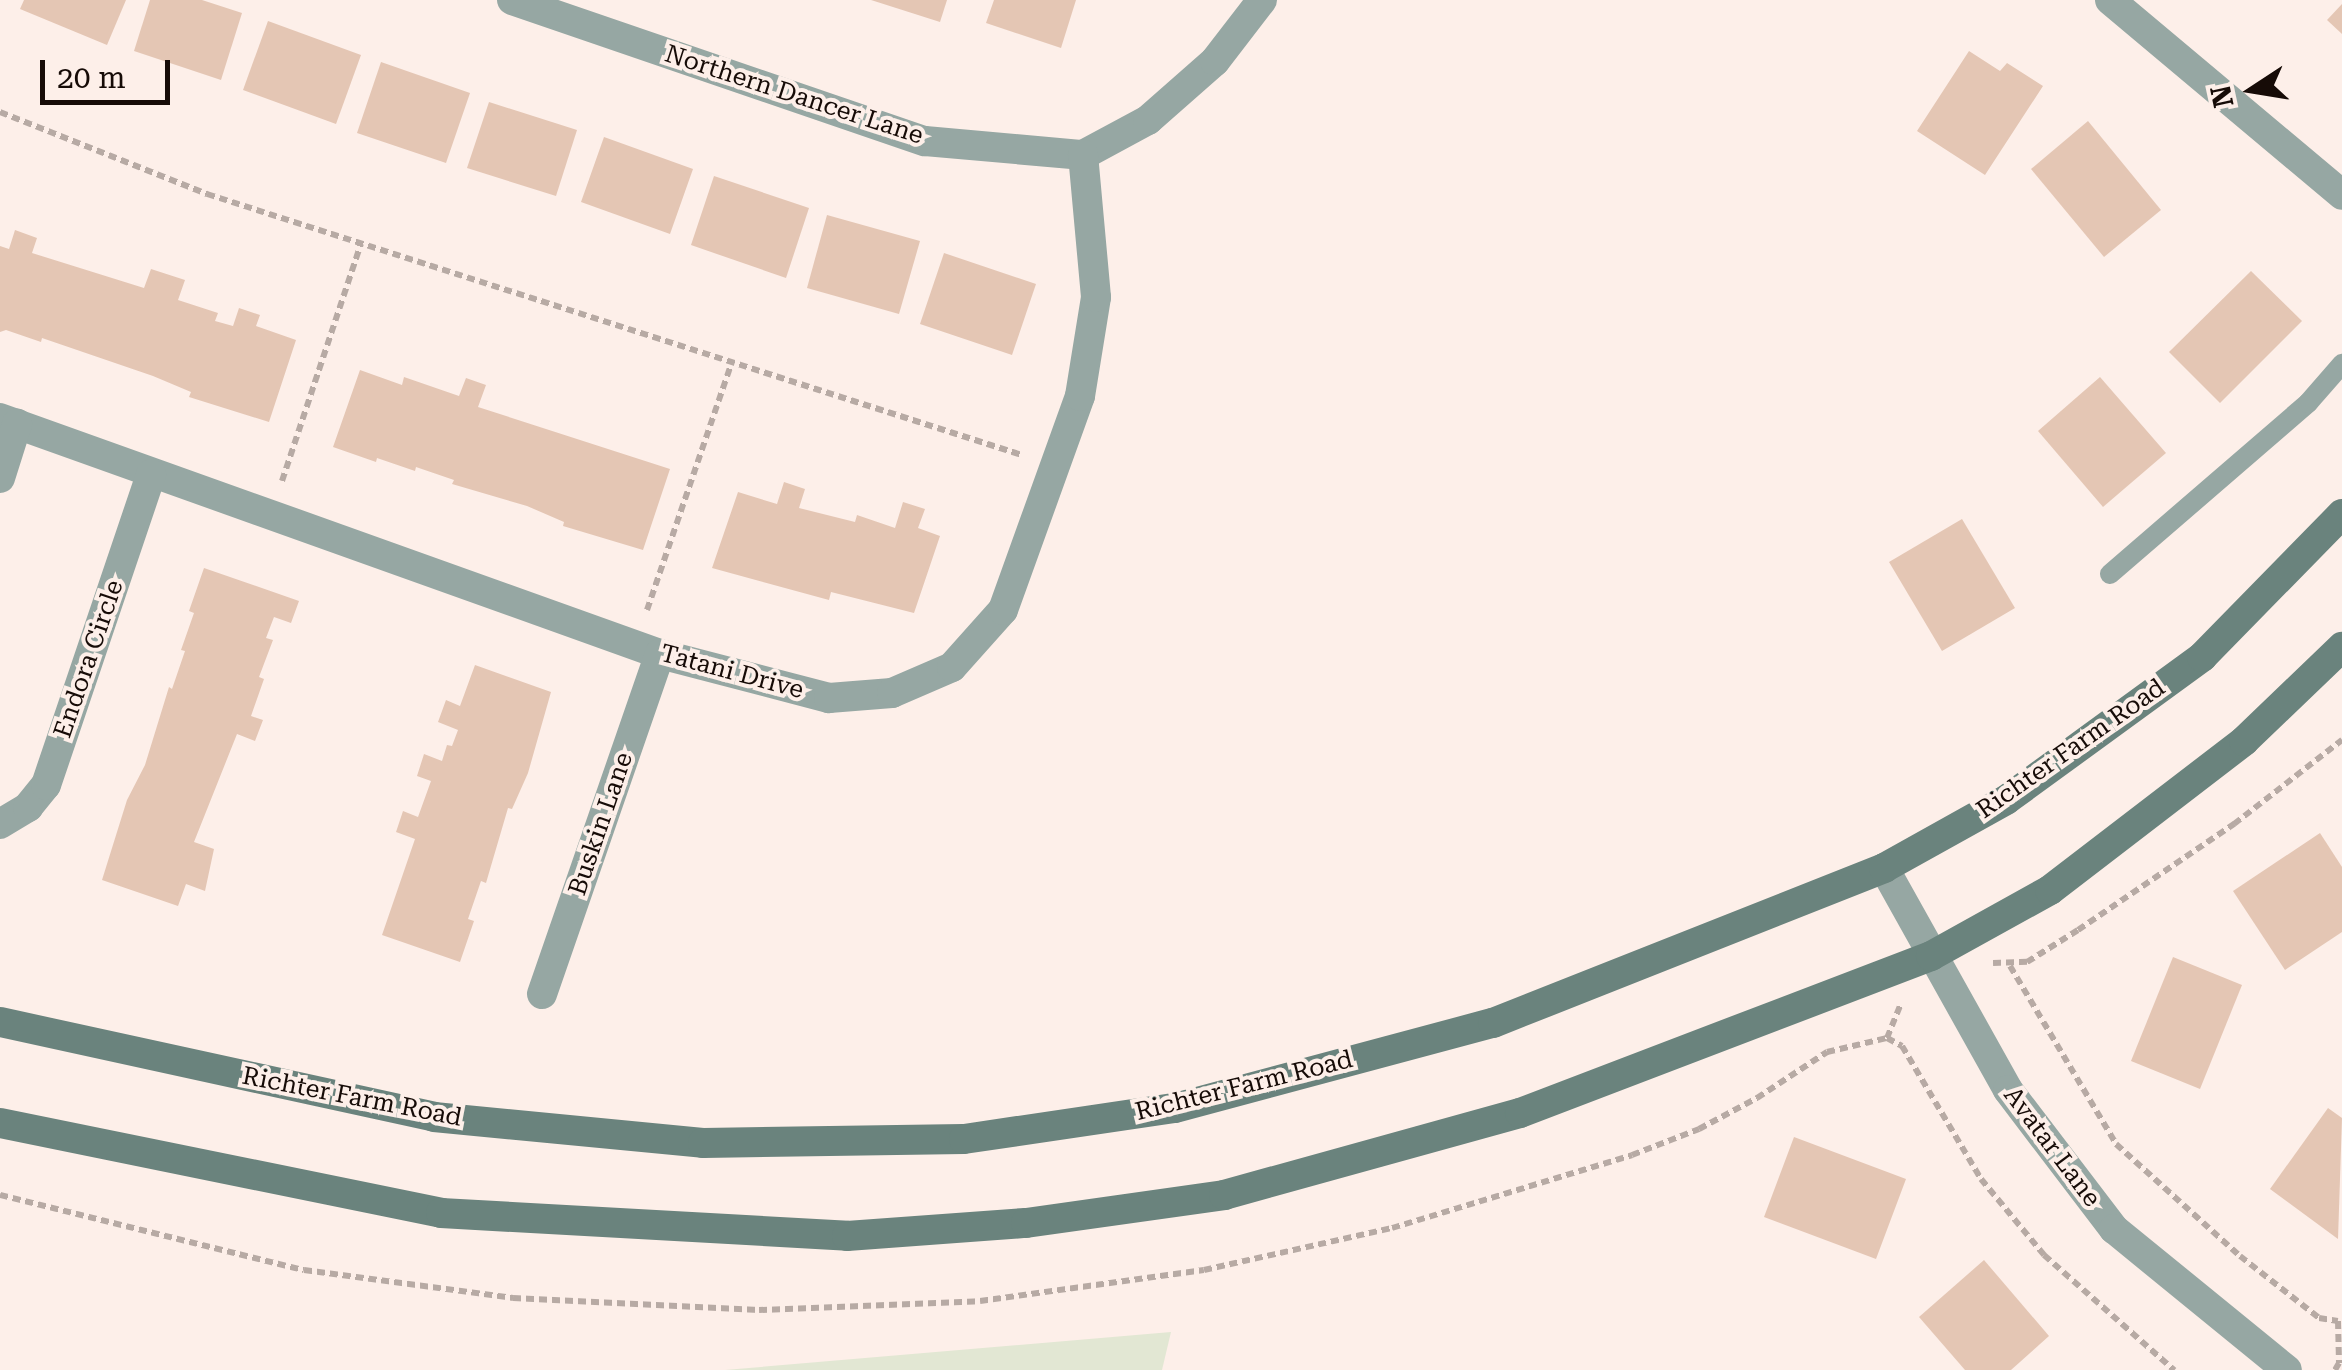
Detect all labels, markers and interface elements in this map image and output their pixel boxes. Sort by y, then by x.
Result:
street label: Northern Dancer Lane [661,39,927,151]
scale bar [45,40,175,102]
north arrow [2202,40,2302,140]
text: 20 m [57,60,126,95]
text: N [2204,82,2241,110]
street label: Endora Circle [48,576,130,742]
street label: Tatani Drive [657,639,807,705]
street label: Richter Farm Road [1971,673,2171,825]
street label: Buskin Lane [563,749,639,899]
street label: Richter Farm Road [1132,1044,1356,1128]
street label: Richter Farm Road [240,1061,464,1133]
street label: Avatar Lane [1997,1081,2107,1213]

